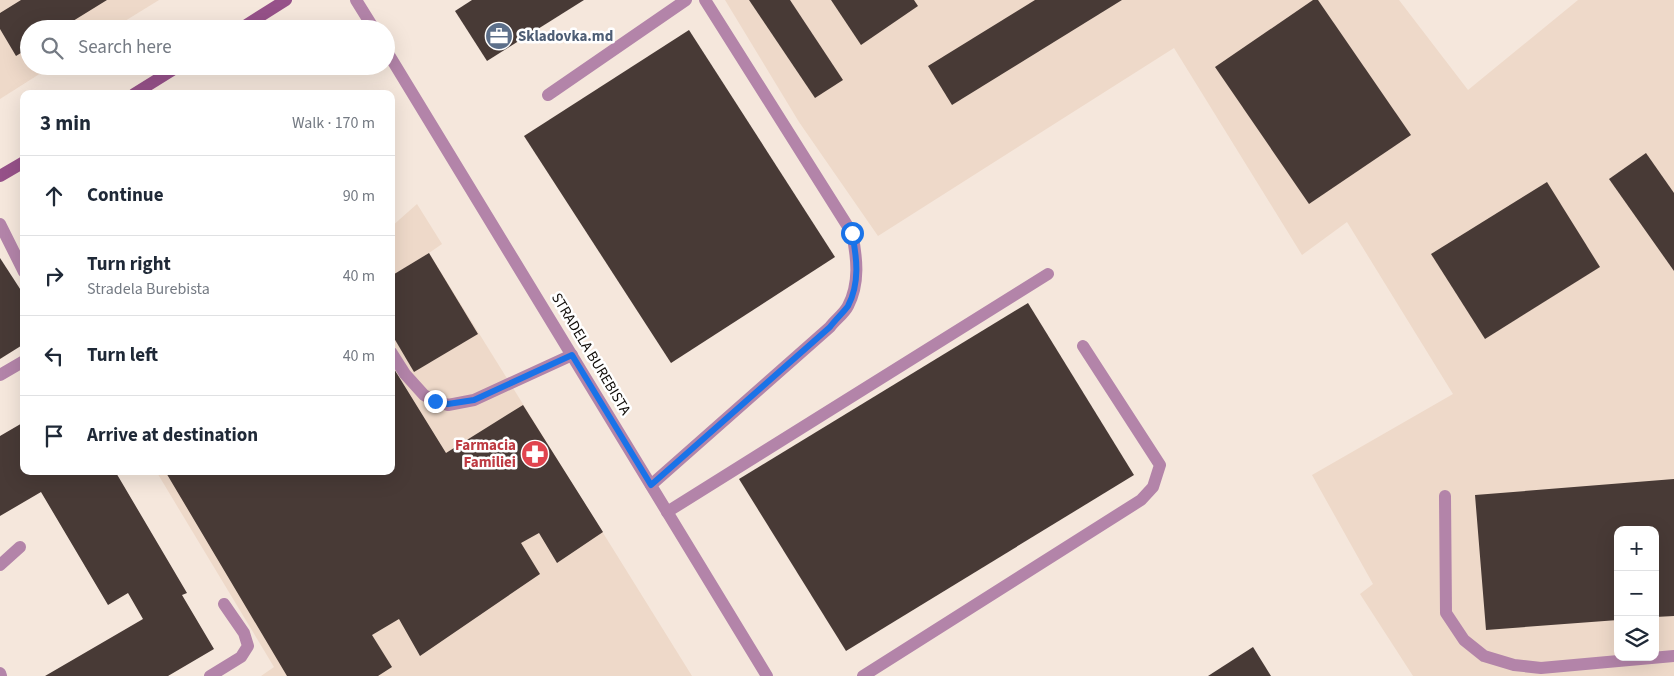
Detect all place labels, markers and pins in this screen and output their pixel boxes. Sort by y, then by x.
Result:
office icon: Skladovka.md [484,21,514,51]
place label: Skladovka.md [518,26,613,47]
place label: Farmacia Familiei [455,435,516,473]
pharmacy icon: Farmacia Familiei [520,439,550,469]

